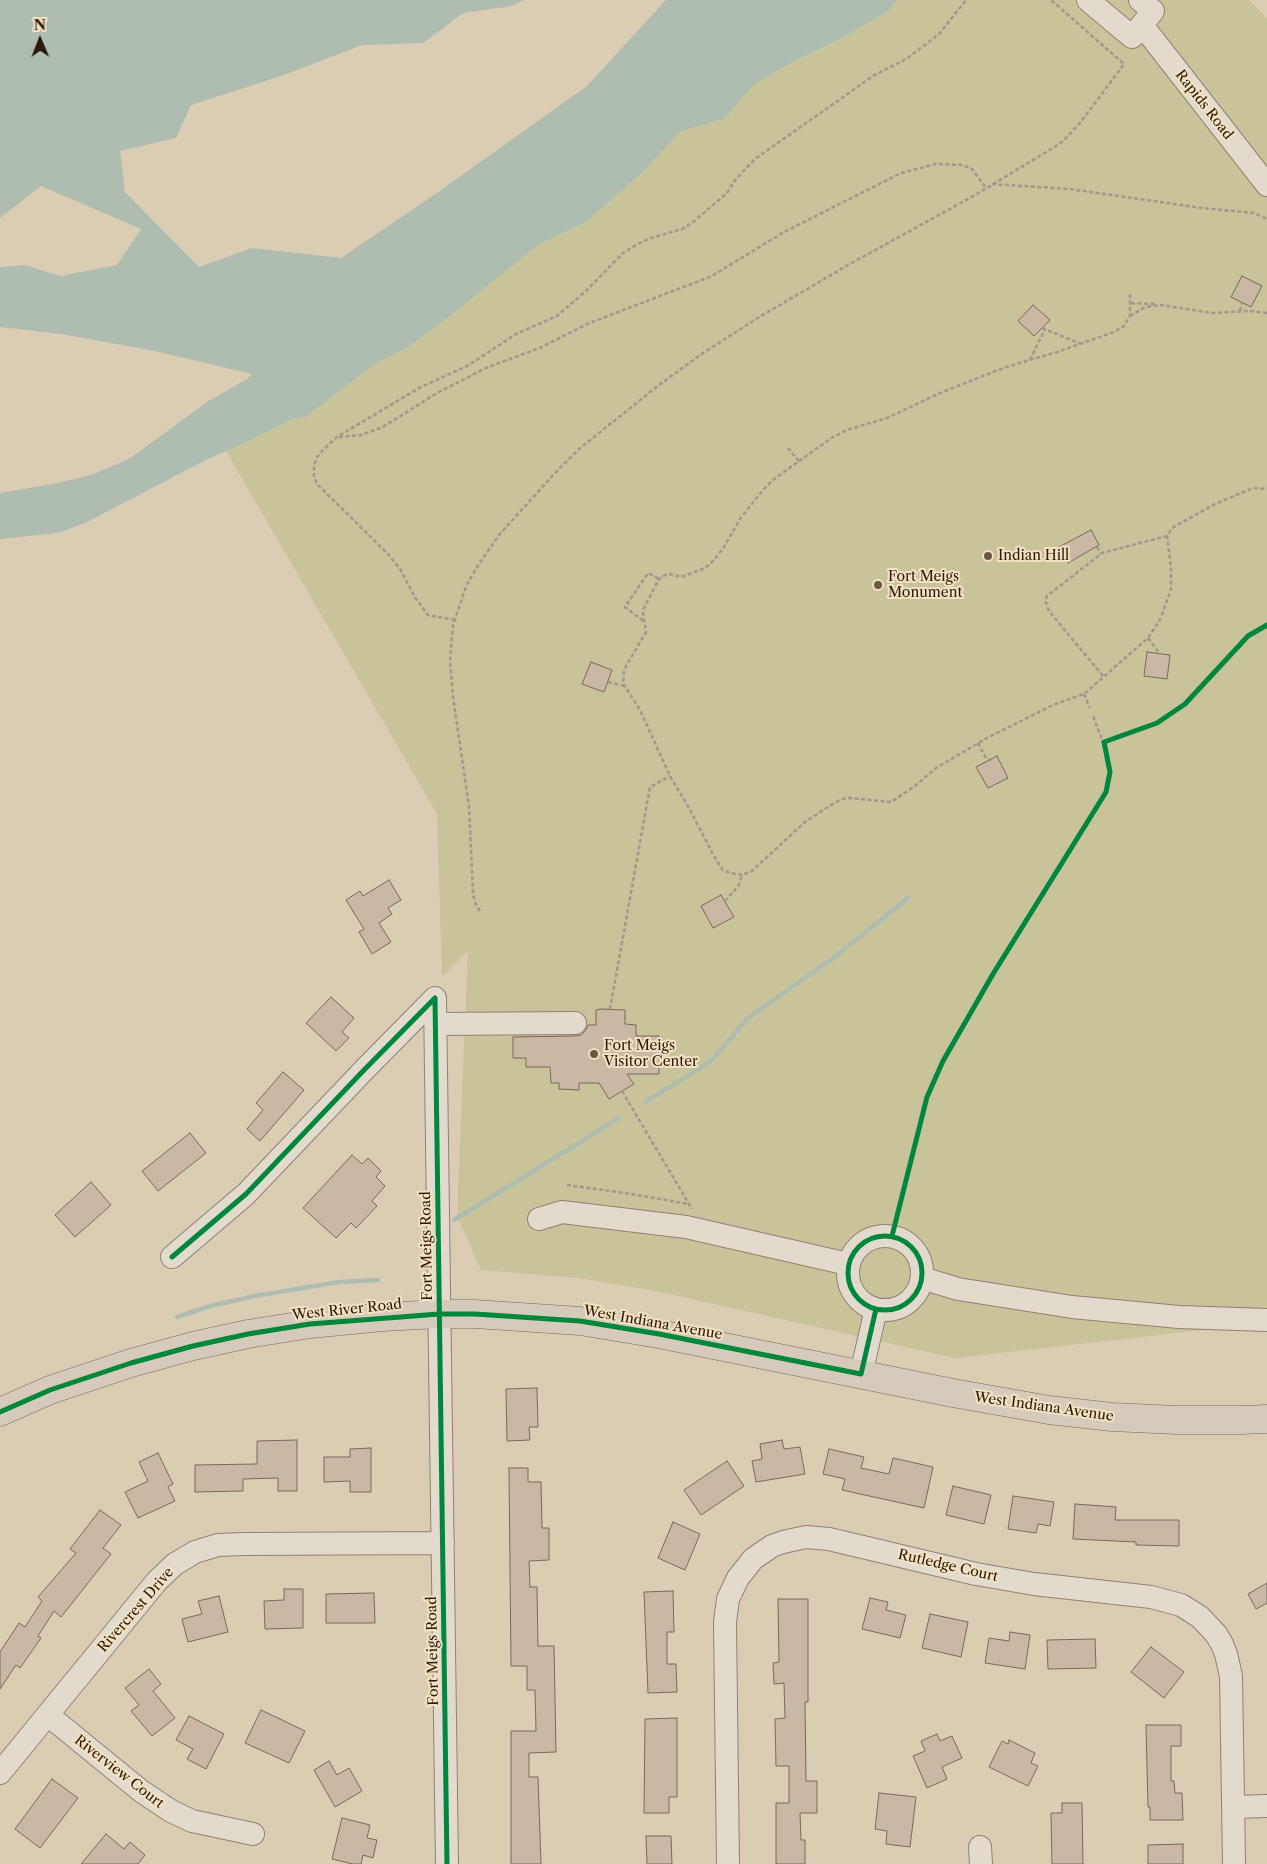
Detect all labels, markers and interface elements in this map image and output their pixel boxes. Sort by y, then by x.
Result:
north arrow [15,15,65,65]
text: N [33,16,46,34]
street label: Rapids Road [1172,67,1236,143]
place label: Indian Hill [998,548,1069,564]
marker: Indian Hill [982,550,994,562]
place label: Fort Meigs Monument [888,569,962,602]
marker: Fort Meigs Monument [872,579,884,591]
place label: Fort Meigs Visitor Center [604,1038,698,1070]
marker: Fort Meigs Visitor Center [588,1048,600,1060]
street label: Fort Meigs Road [418,1191,436,1301]
street label: West River Road [291,1296,403,1324]
street label: West Indiana Avenue [582,1303,724,1343]
street label: West Indiana Avenue [973,1389,1115,1425]
street label: Rutledge Court [896,1546,1000,1586]
street label: Rivercrest Drive [95,1564,177,1656]
street label: Fort Meigs Road [424,1596,442,1706]
street label: Riverview Court [71,1732,167,1812]

